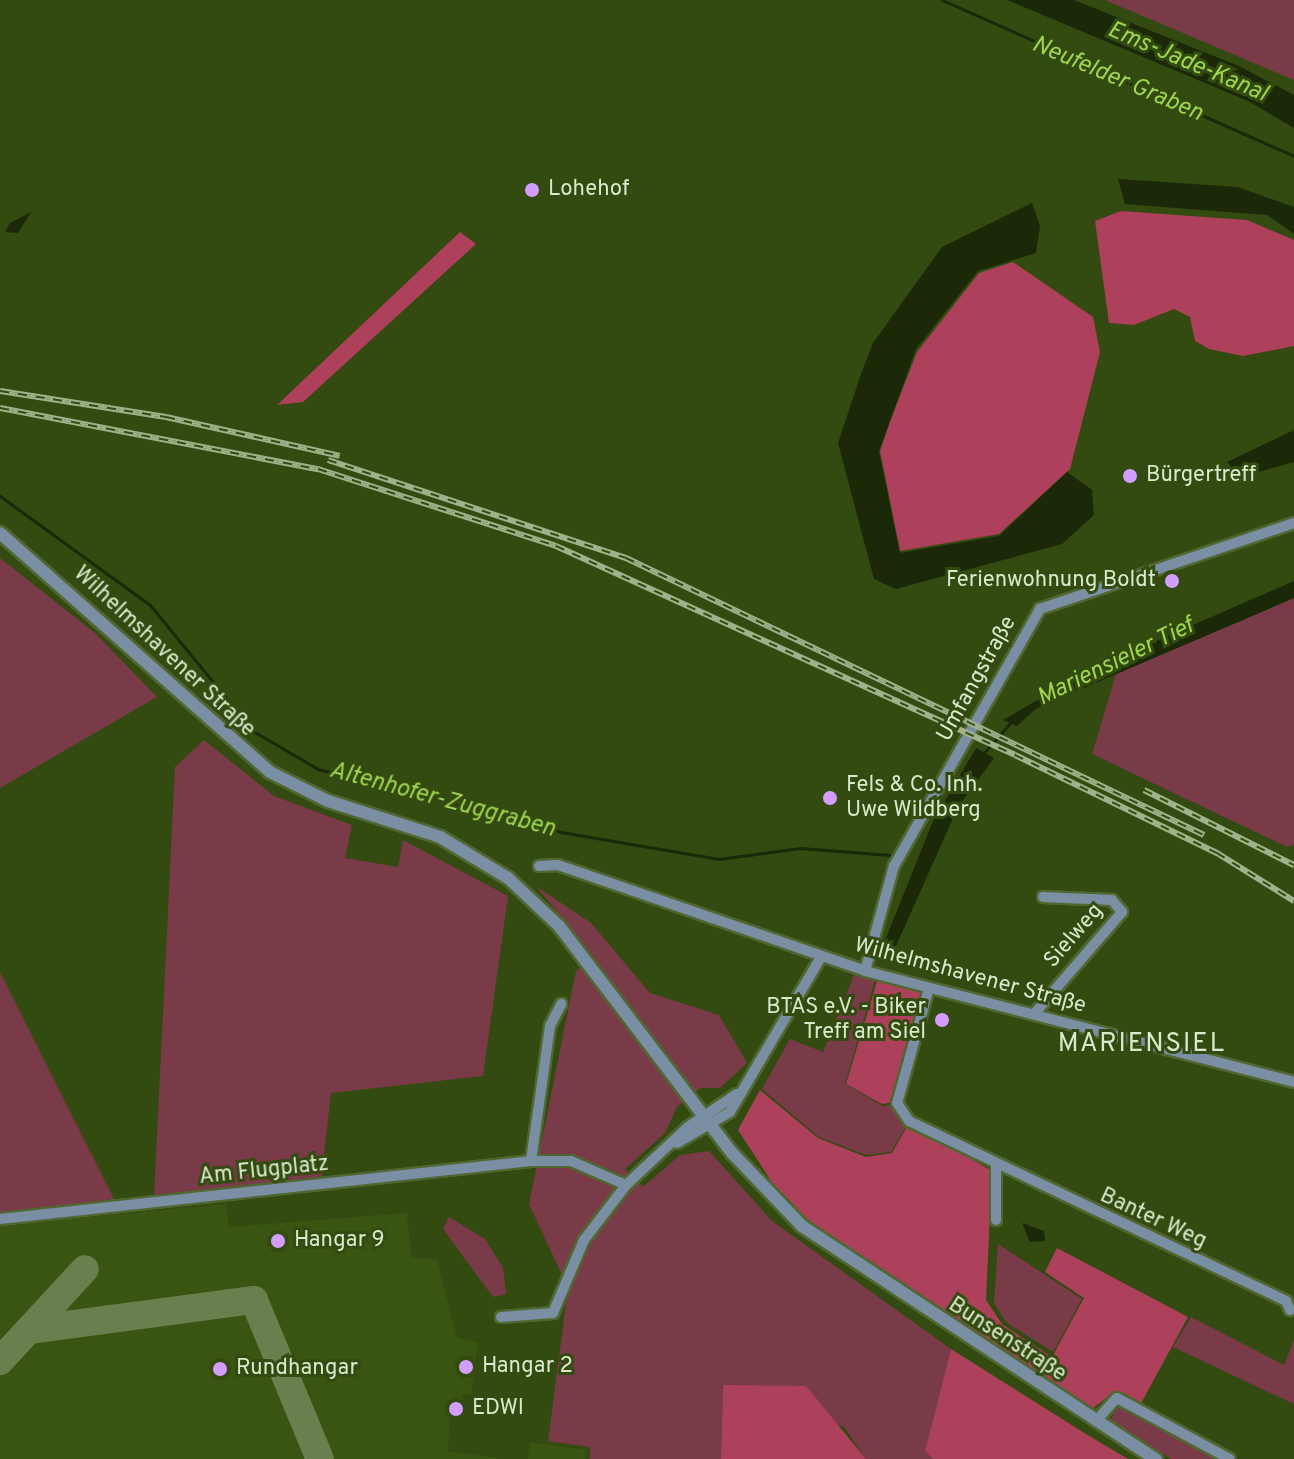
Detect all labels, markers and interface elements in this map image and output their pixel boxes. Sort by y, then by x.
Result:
water label: Ems-Jade-Kanal [1103,16,1271,110]
water label: Neufelder Graben [1027,31,1207,129]
place label: Lohehof [548,177,629,203]
marker: Lohehof [523,181,541,199]
place label: Bürgertreff [1146,463,1256,489]
marker: Bürgertreff [1121,467,1139,485]
street label: Wilhelmshavener Straße [68,561,260,743]
place label: Ferienwohnung Boldt [946,568,1156,594]
marker: Ferienwohnung Boldt [1163,572,1181,590]
street label: Umfangstraße [932,612,1022,746]
water label: Mariensieler Tief [1032,612,1200,714]
water label: Altenhofer-Zuggraben [326,757,558,845]
place label: Fels & Co. Inh. Uwe Wildberg [846,772,982,824]
marker: Fels & Co. Inh. Uwe Wildberg [821,789,839,807]
street label: Sielweg [1039,898,1109,974]
street label: Wilhelmshavener Straße [851,932,1089,1020]
place label: BTAS e.V. - Biker Treff am Siel [766,994,926,1046]
marker: BTAS e.V. - Biker Treff am Siel [933,1011,951,1029]
district label: MARIENSIEL [1058,1029,1226,1061]
street label: Am Flugplatz [198,1151,330,1191]
street label: Banter Weg [1095,1183,1211,1255]
place label: Hangar 9 [294,1228,385,1254]
marker: Hangar 9 [269,1232,287,1250]
street label: Bunsenstraße [943,1292,1071,1388]
place label: Hangar 2 [482,1354,573,1380]
place label: Rundhangar [236,1356,358,1382]
marker: Hangar 2 [457,1358,475,1376]
marker: Rundhangar [211,1360,229,1378]
place label: EDWI [472,1396,524,1422]
marker: EDWI [447,1400,465,1418]

